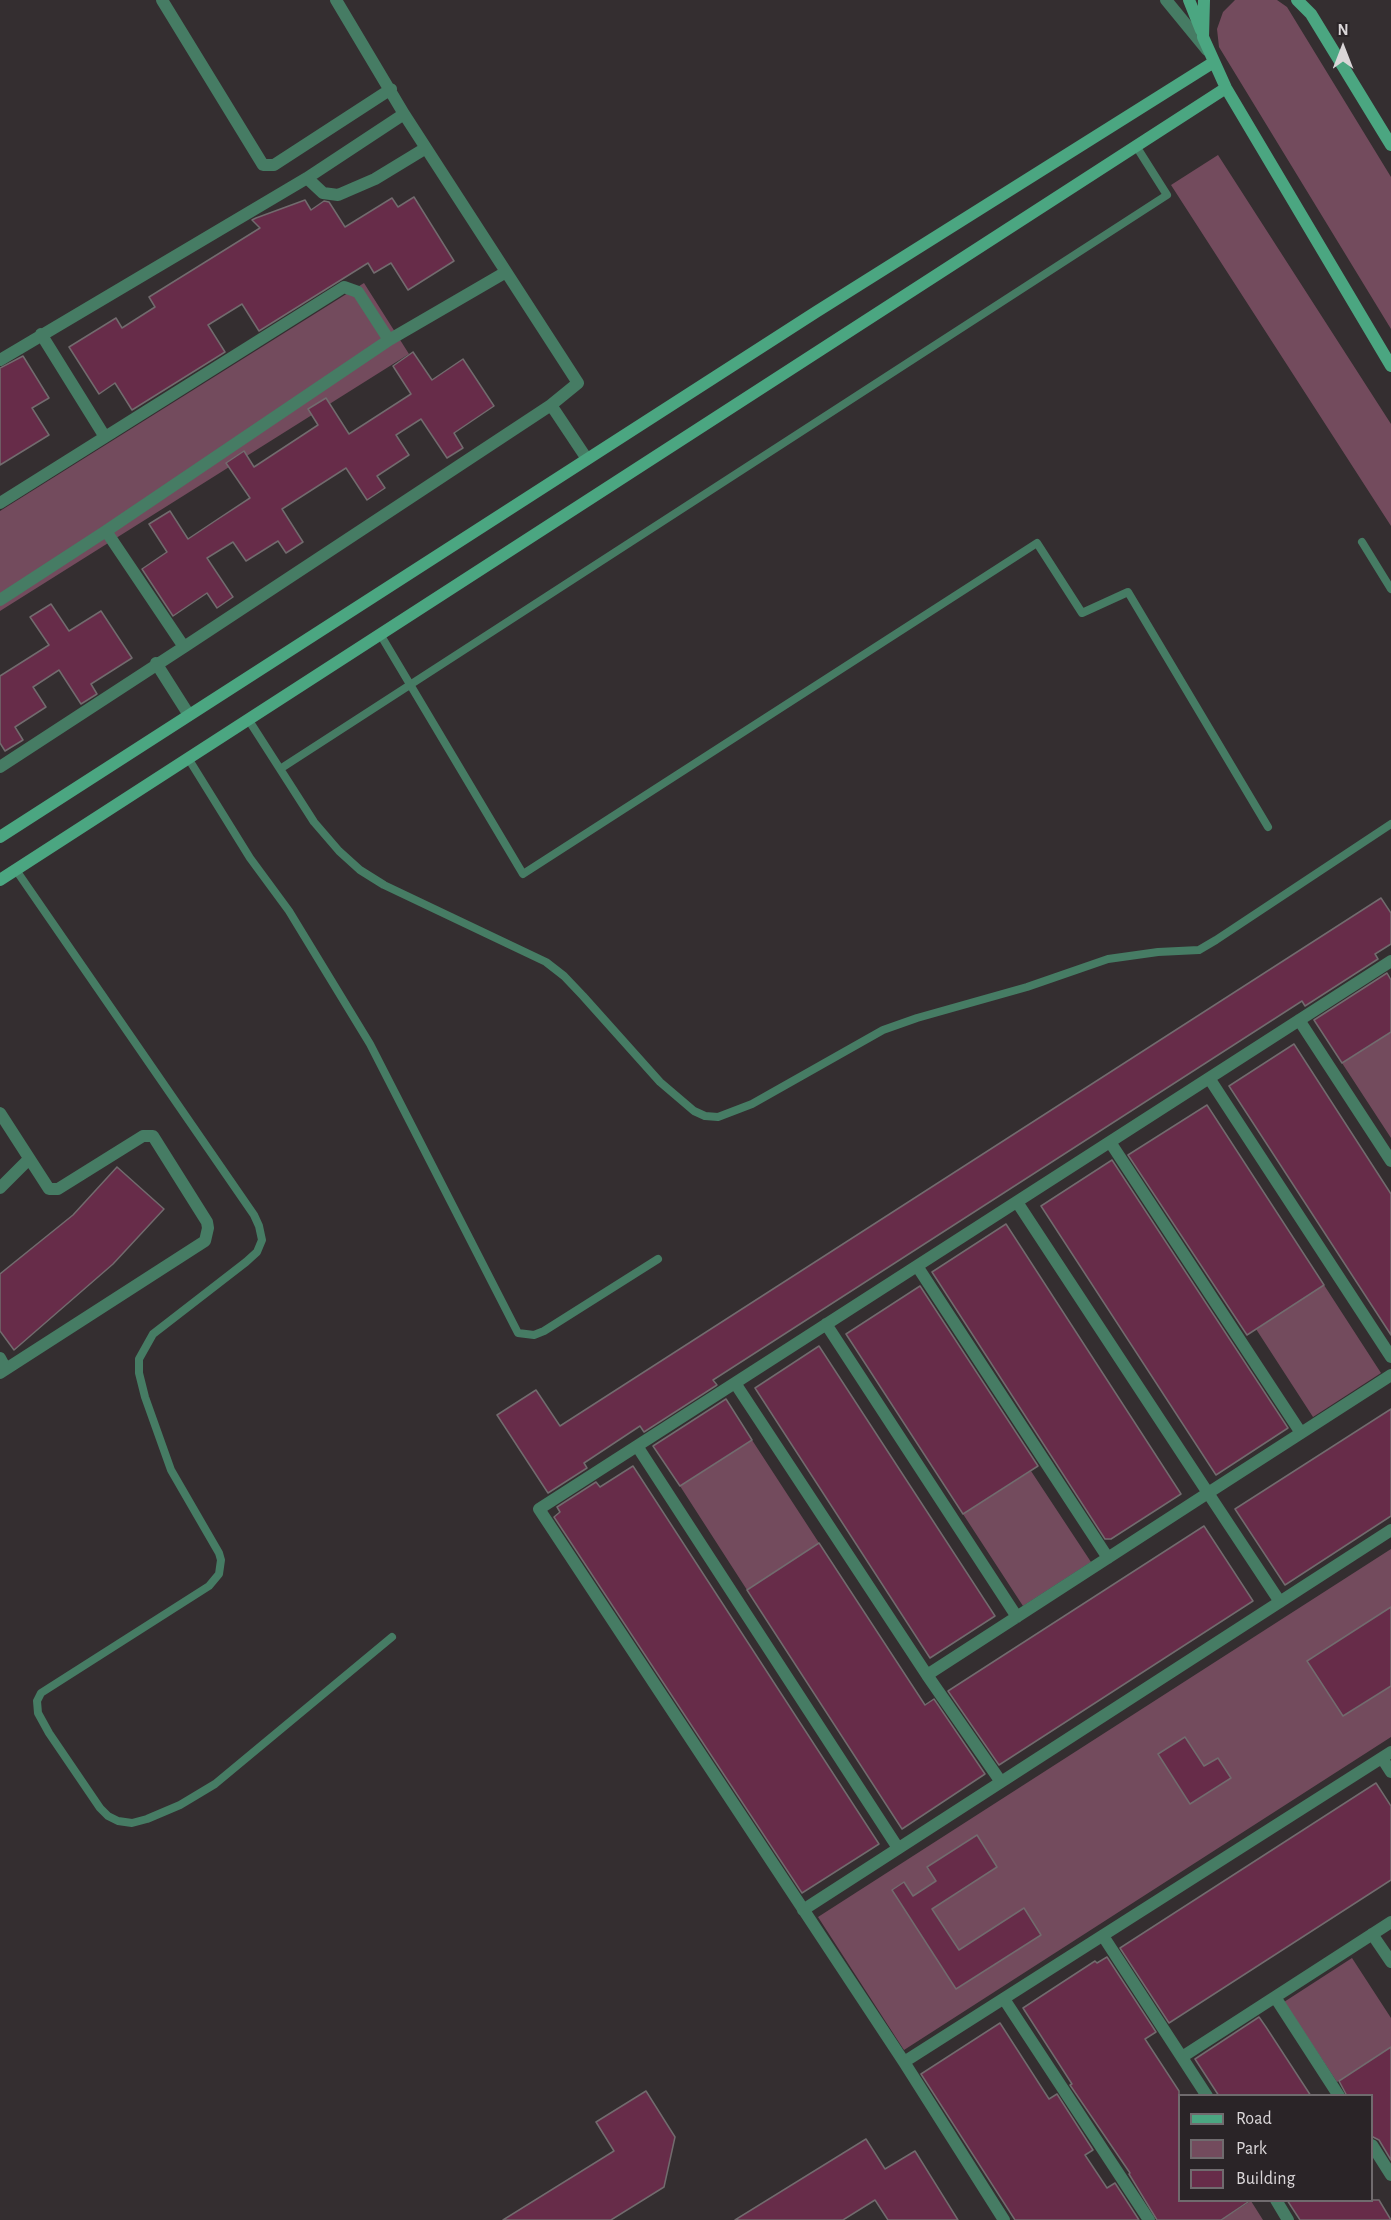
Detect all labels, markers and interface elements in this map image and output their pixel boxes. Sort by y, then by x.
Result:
north arrow [1313,18,1373,78]
text: N [1337,22,1349,38]
legend [1178,2094,1373,2202]
text: Road [1236,2110,1272,2128]
text: Park [1236,2140,1267,2158]
text: Building [1236,2170,1295,2188]

